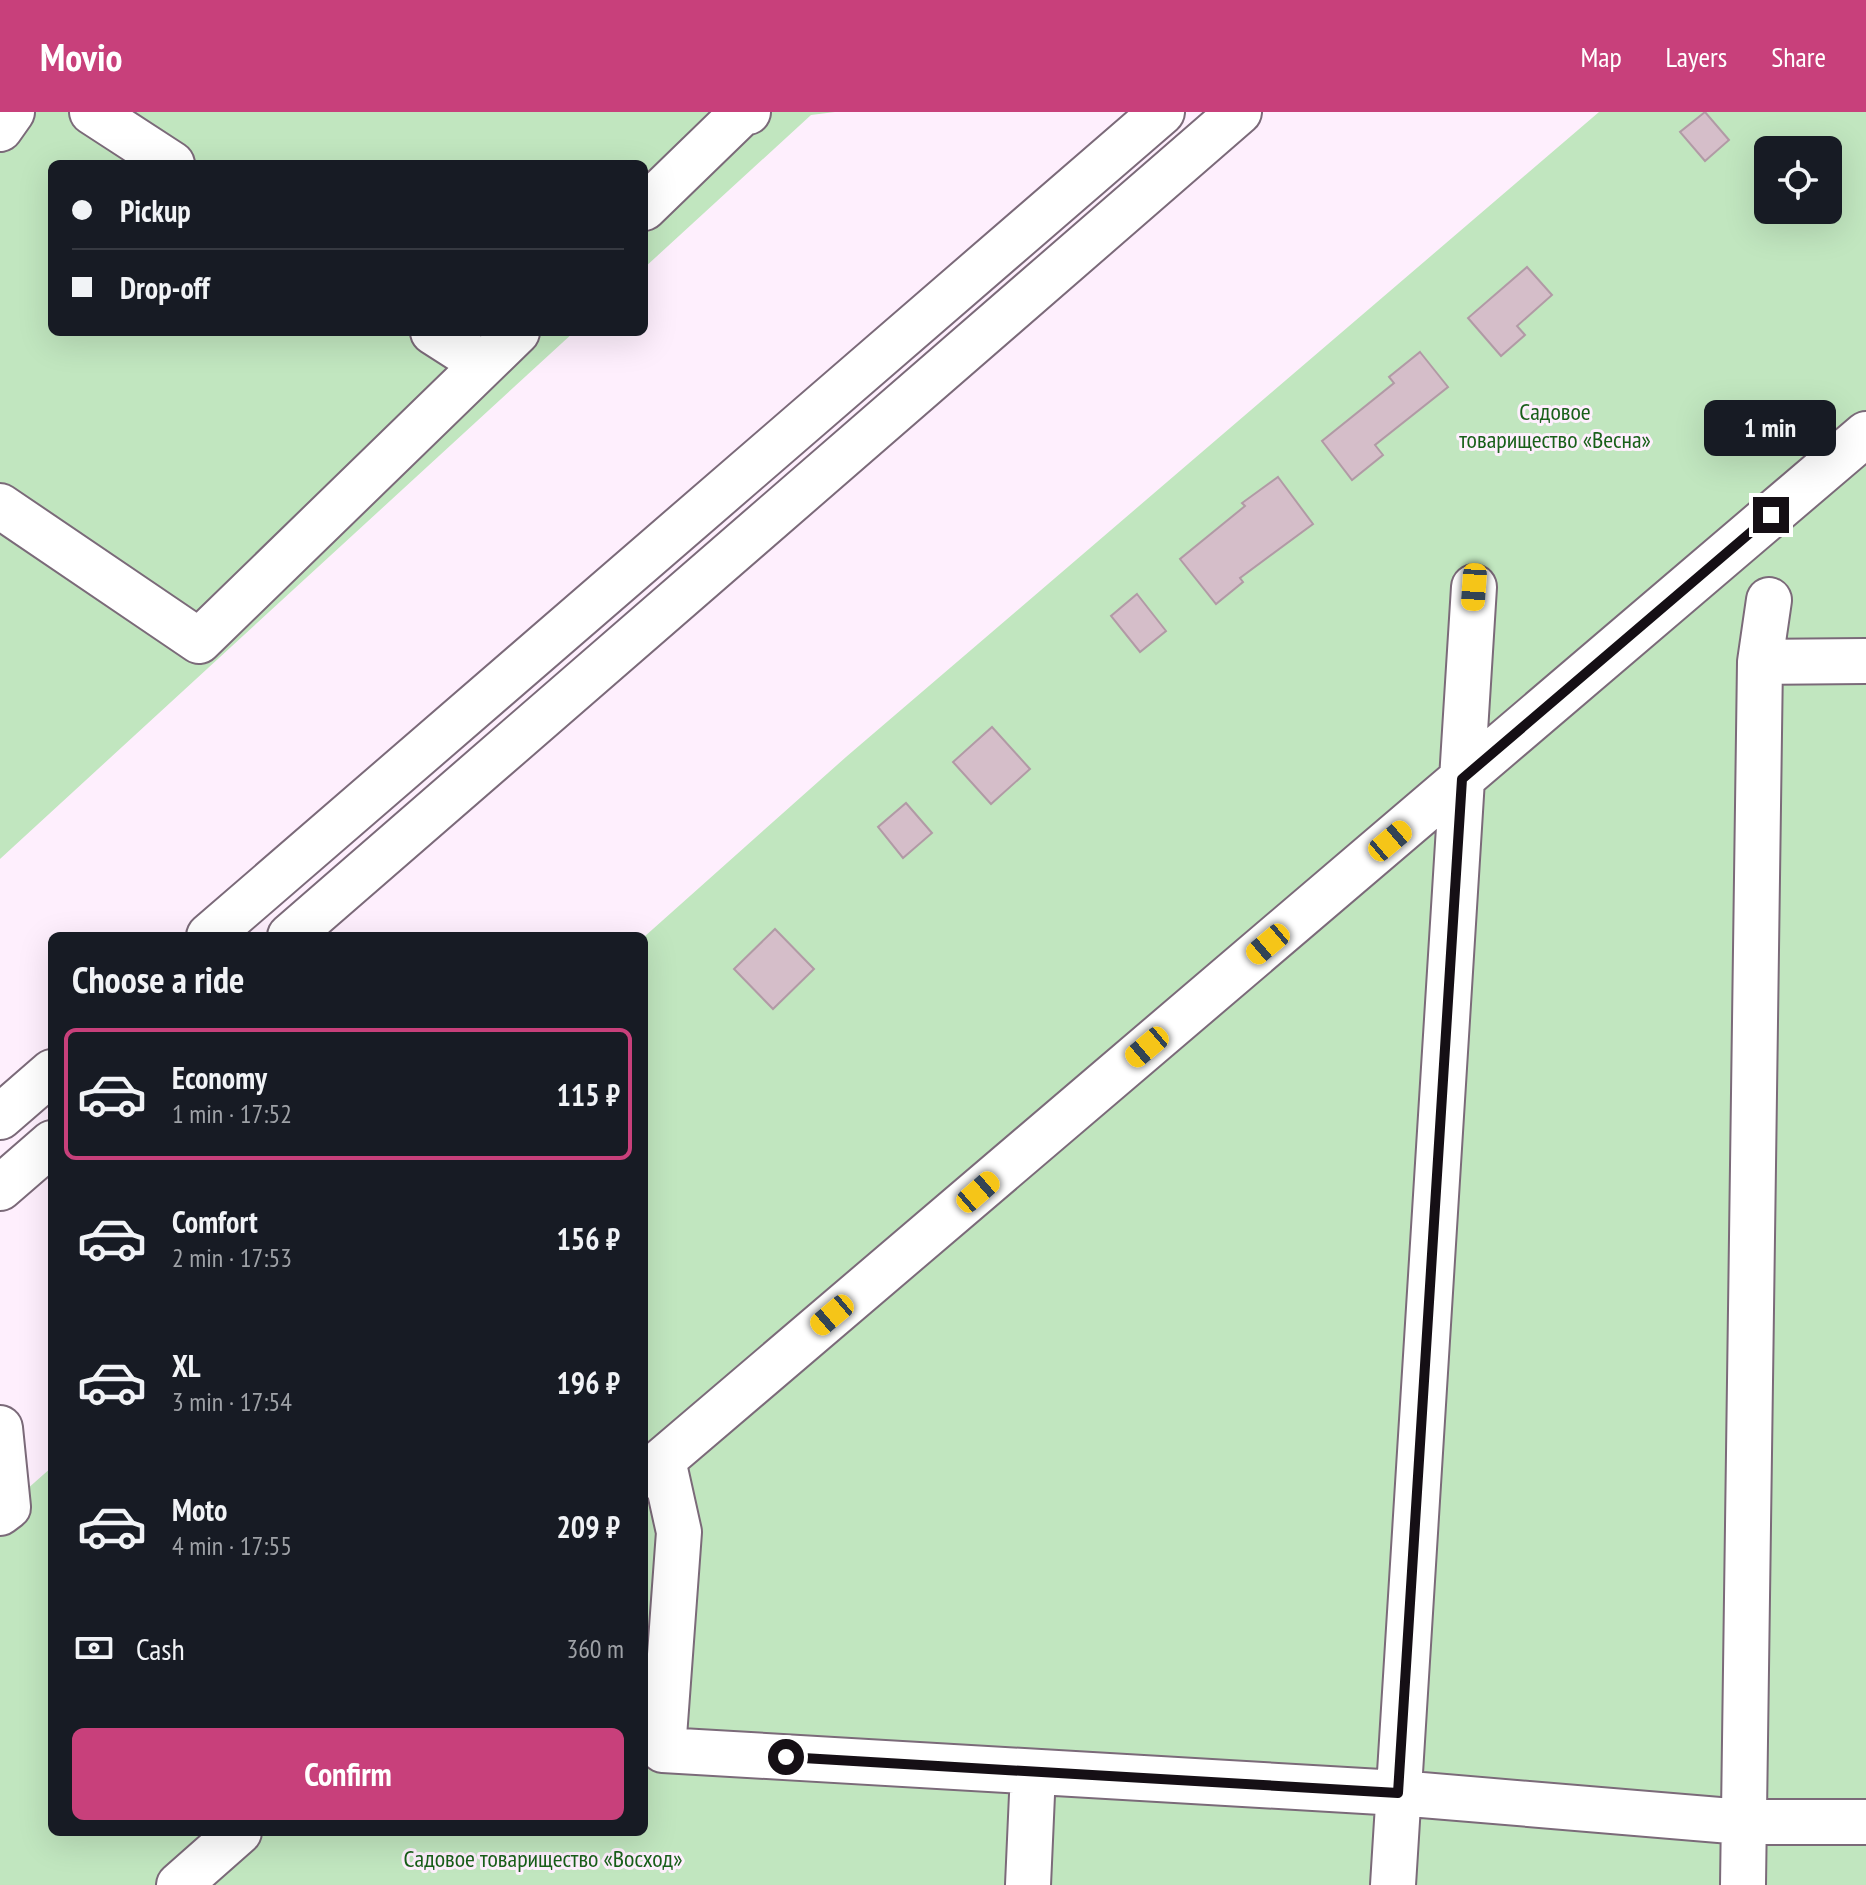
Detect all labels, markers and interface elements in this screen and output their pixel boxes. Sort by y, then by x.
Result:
text: Movio [40,32,122,81]
text: Map [1580,38,1622,75]
text: Layers [1666,38,1727,75]
text: Share [1771,38,1826,75]
map controls [1754,136,1842,224]
button: locate [1754,136,1842,224]
text: Pickup [120,191,191,230]
text: Drop-off [120,268,210,307]
park label: Садовое товарищество «Весна» [1459,396,1651,455]
callout: 1 min [1705,399,1837,455]
text: 1 min [1744,411,1796,444]
route end [1753,497,1789,533]
car [1460,562,1488,612]
car [1364,816,1416,866]
car [1242,919,1294,969]
text: Choose a ride [72,956,244,1003]
car [1121,1022,1173,1072]
icon: car [76,1058,148,1130]
text: Economy [172,1058,267,1097]
text: 115 ₽ [556,1075,620,1114]
text: 1 min · 17:52 [172,1097,292,1130]
car [952,1167,1004,1217]
icon: car [76,1202,148,1274]
text: Comfort [172,1202,258,1241]
text: 156 ₽ [556,1219,620,1258]
text: 2 min · 17:53 [172,1241,292,1274]
car [806,1290,858,1340]
icon: car [76,1346,148,1418]
text: XL [172,1346,201,1385]
text: 196 ₽ [556,1363,620,1402]
text: 3 min · 17:54 [172,1385,292,1418]
icon: car [76,1490,148,1562]
text: Moto [172,1490,227,1529]
text: 209 ₽ [556,1507,620,1546]
text: 4 min · 17:55 [172,1529,292,1562]
icon: cash [72,1626,116,1670]
text: Cash [136,1629,185,1668]
text: 360 m [566,1632,624,1665]
button: Confirm [72,1728,624,1820]
route start [768,1739,804,1775]
park label: Садовое товарищество «Восход» [404,1843,682,1874]

